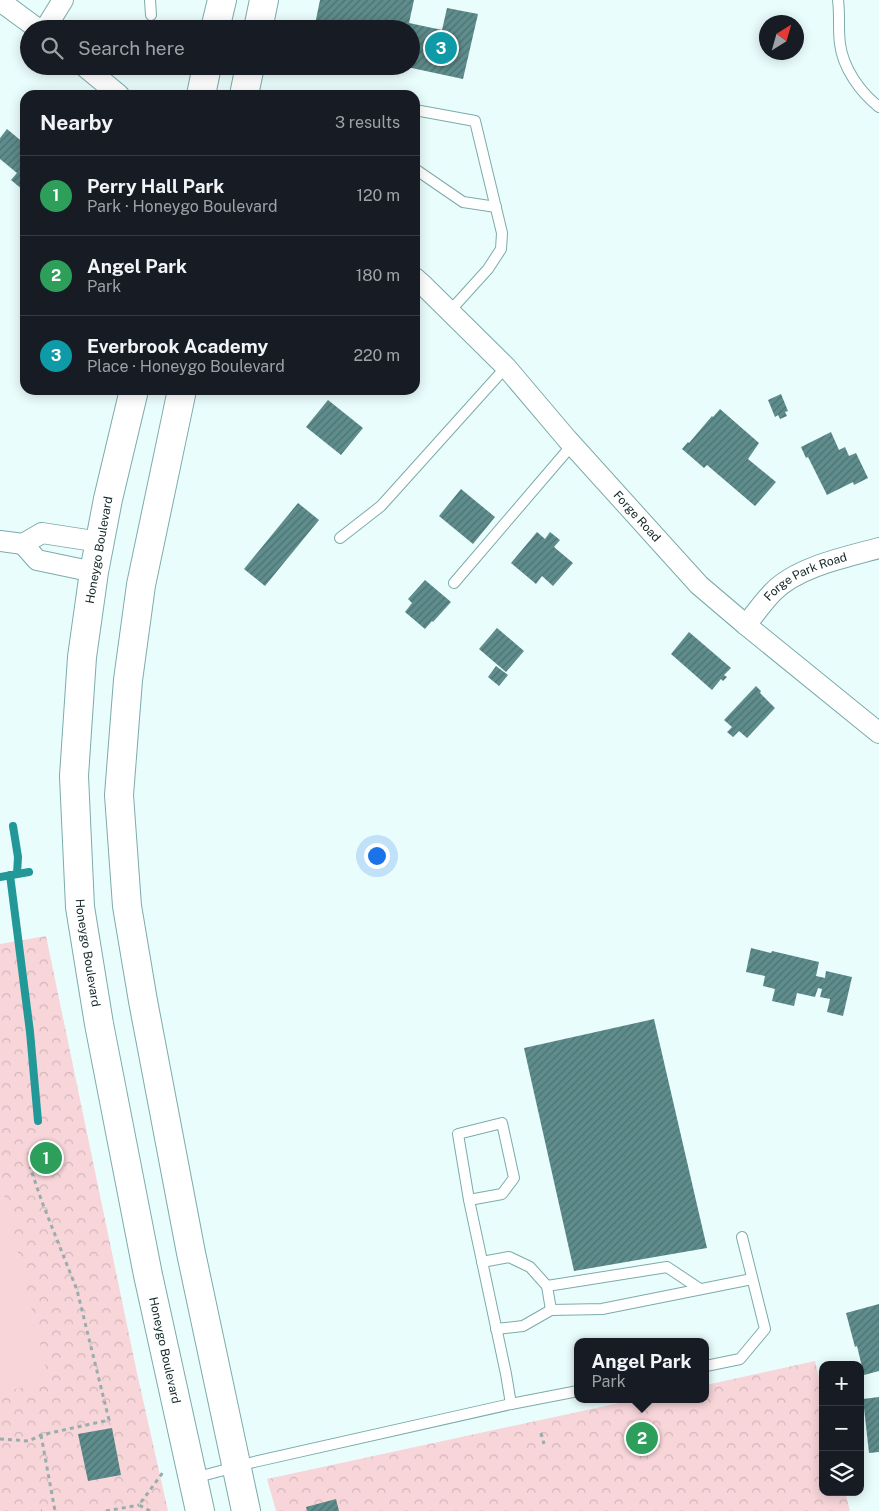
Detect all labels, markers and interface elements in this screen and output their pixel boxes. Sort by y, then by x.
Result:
north arrow [759,15,804,60]
search box [20,20,420,75]
pin: 3 [425,29,457,67]
icon: search [38,34,66,62]
text: Search here [78,37,185,59]
text: Nearby [40,110,113,135]
text: 3 results [335,113,400,132]
text: Perry Hall Park [87,175,224,197]
text: 1 [53,186,59,205]
text: 120 m [356,186,400,205]
text: Park · Honeygo Boulevard [87,197,278,216]
text: Angel Park [87,255,187,277]
text: 2 [51,266,61,285]
text: 180 m [356,266,400,285]
text: Park [87,277,121,296]
text: Everbrook Academy [87,335,268,357]
text: 3 [51,346,61,365]
text: 220 m [353,346,400,365]
text: Place · Honeygo Boulevard [87,357,285,376]
street label: Forge Road [610,488,664,545]
street label: Honeygo Boulevard [83,495,115,605]
street label: Forge Park Road [761,550,849,604]
your location [364,843,390,869]
street label: Honeygo Boulevard [73,899,103,1008]
pin: 1 [30,1139,62,1177]
street label: Honeygo Boulevard [146,1296,183,1405]
popup [574,1338,709,1403]
text: Angel Park [592,1350,692,1372]
map controls [819,1361,864,1496]
button: + [819,1361,864,1406]
text: Park [592,1372,626,1391]
button: − [819,1406,864,1451]
pin: 2 [626,1419,658,1457]
button: layers [819,1451,864,1496]

